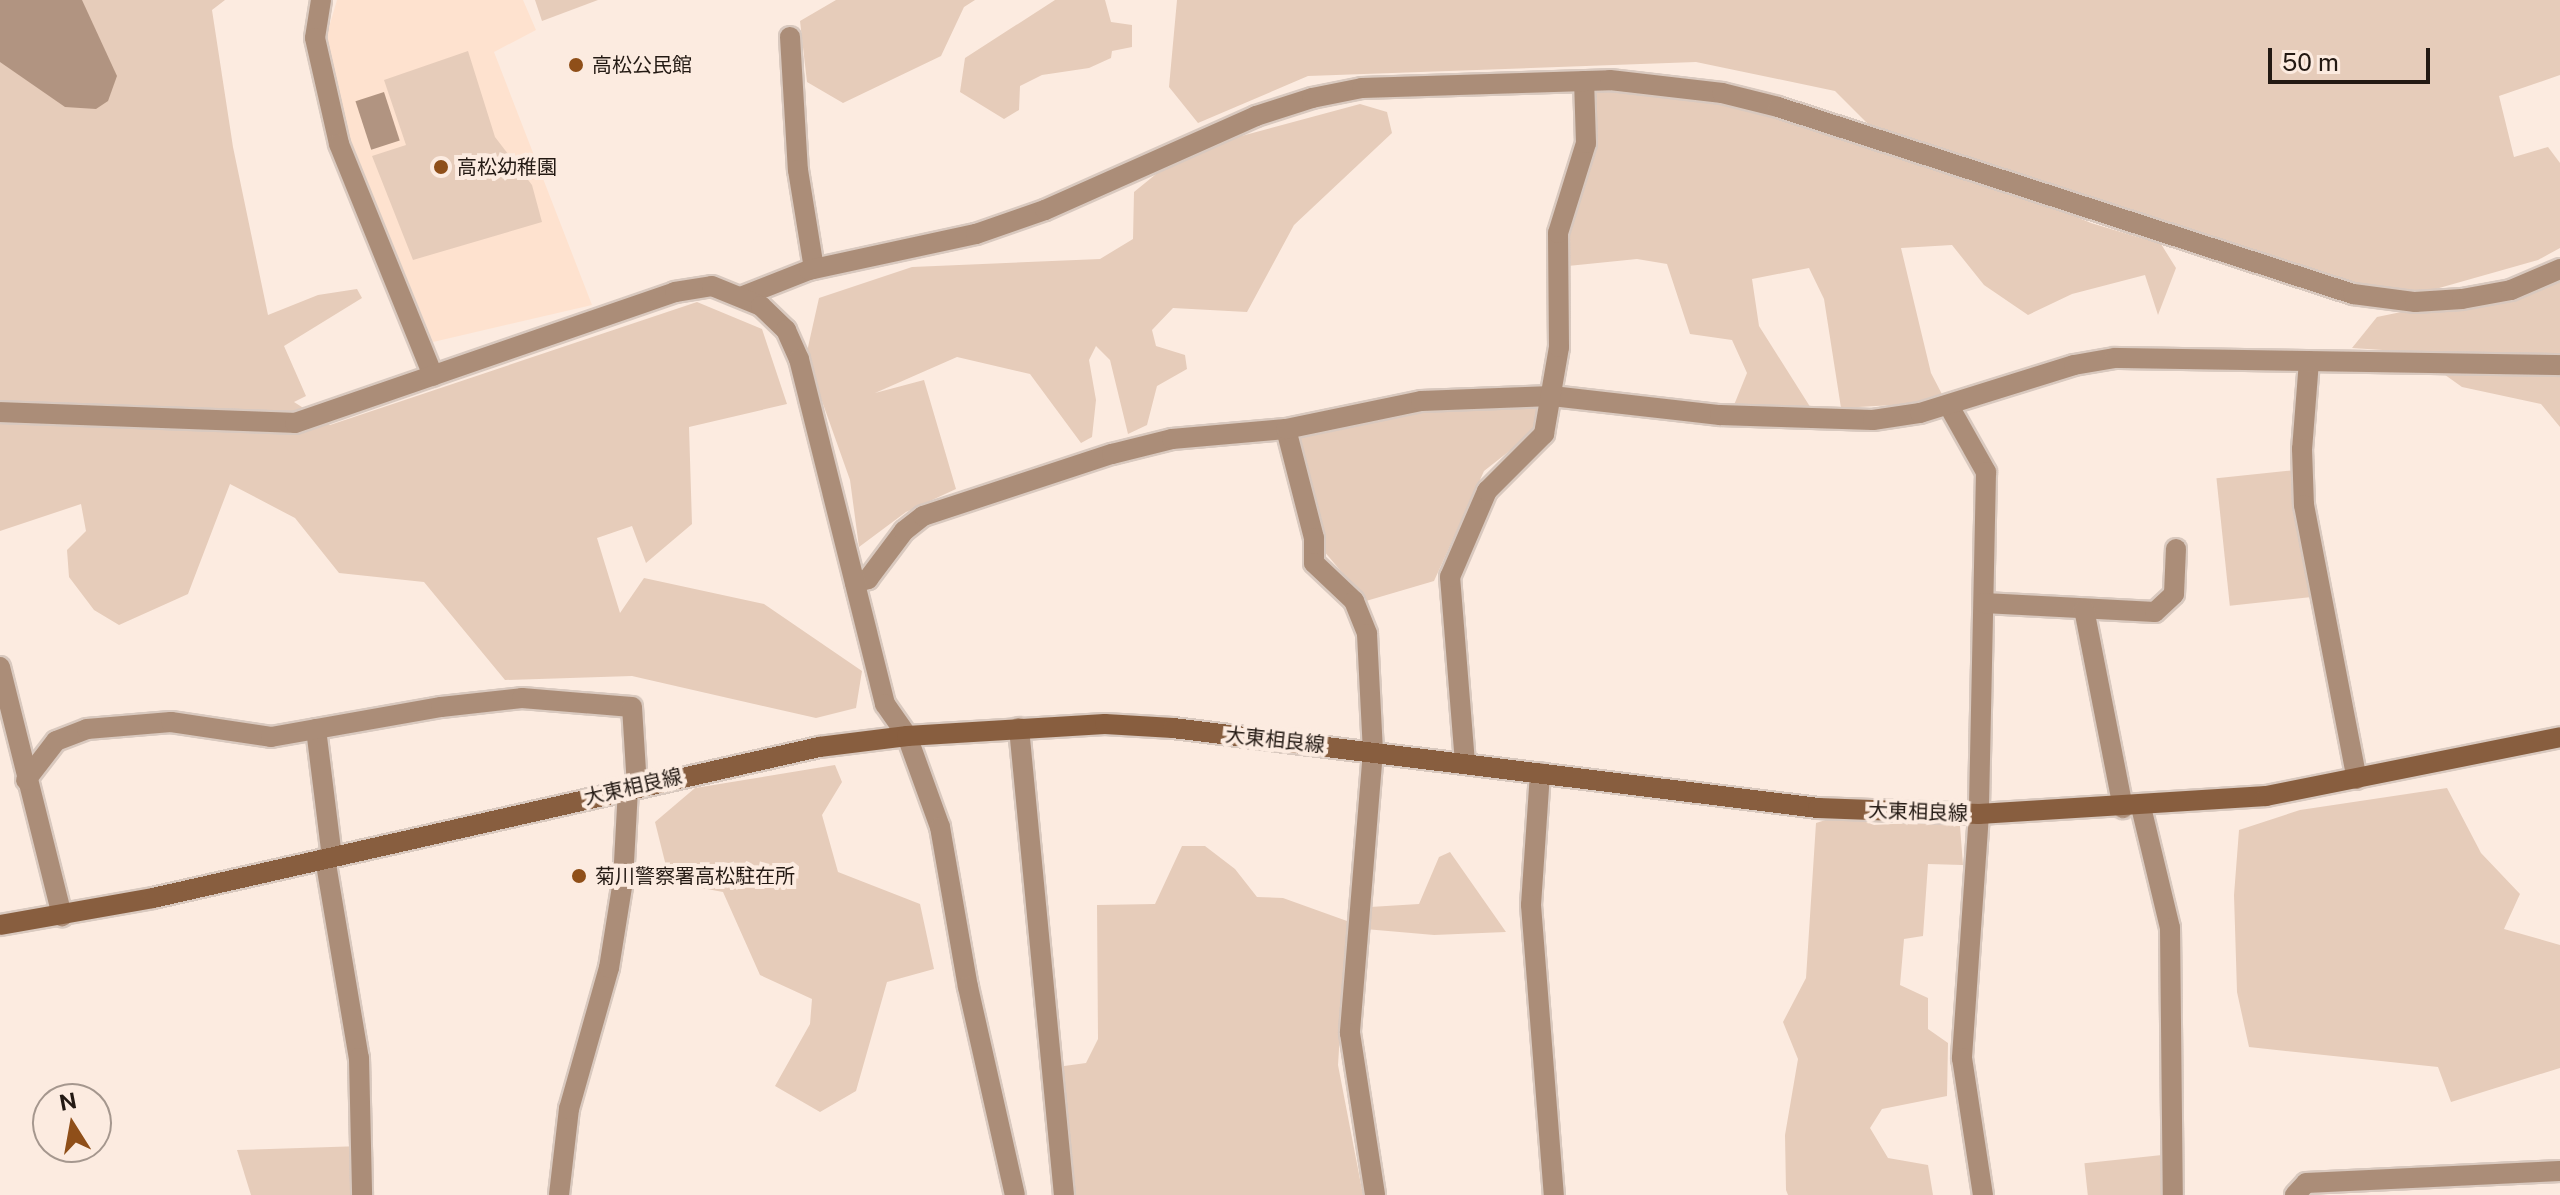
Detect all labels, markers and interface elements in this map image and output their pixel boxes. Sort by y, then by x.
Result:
scale bar [2272,32,2434,82]
text: 50 m [2282,48,2339,76]
place label: 高松公民館 [592,53,692,77]
marker: 高松公民館 [567,56,585,74]
place label: 高松幼稚園 [457,155,557,179]
marker: 高松幼稚園 [432,158,450,176]
street label: 大東相良線 [1224,723,1326,757]
street label: 大東相良線 [582,764,684,810]
street label: 大東相良線 [1868,798,1968,826]
place label: 菊川警察署高松駐在所 [595,864,795,888]
marker: 菊川警察署高松駐在所 [570,867,588,885]
north arrow [32,1083,112,1163]
text: N [57,1087,79,1116]

